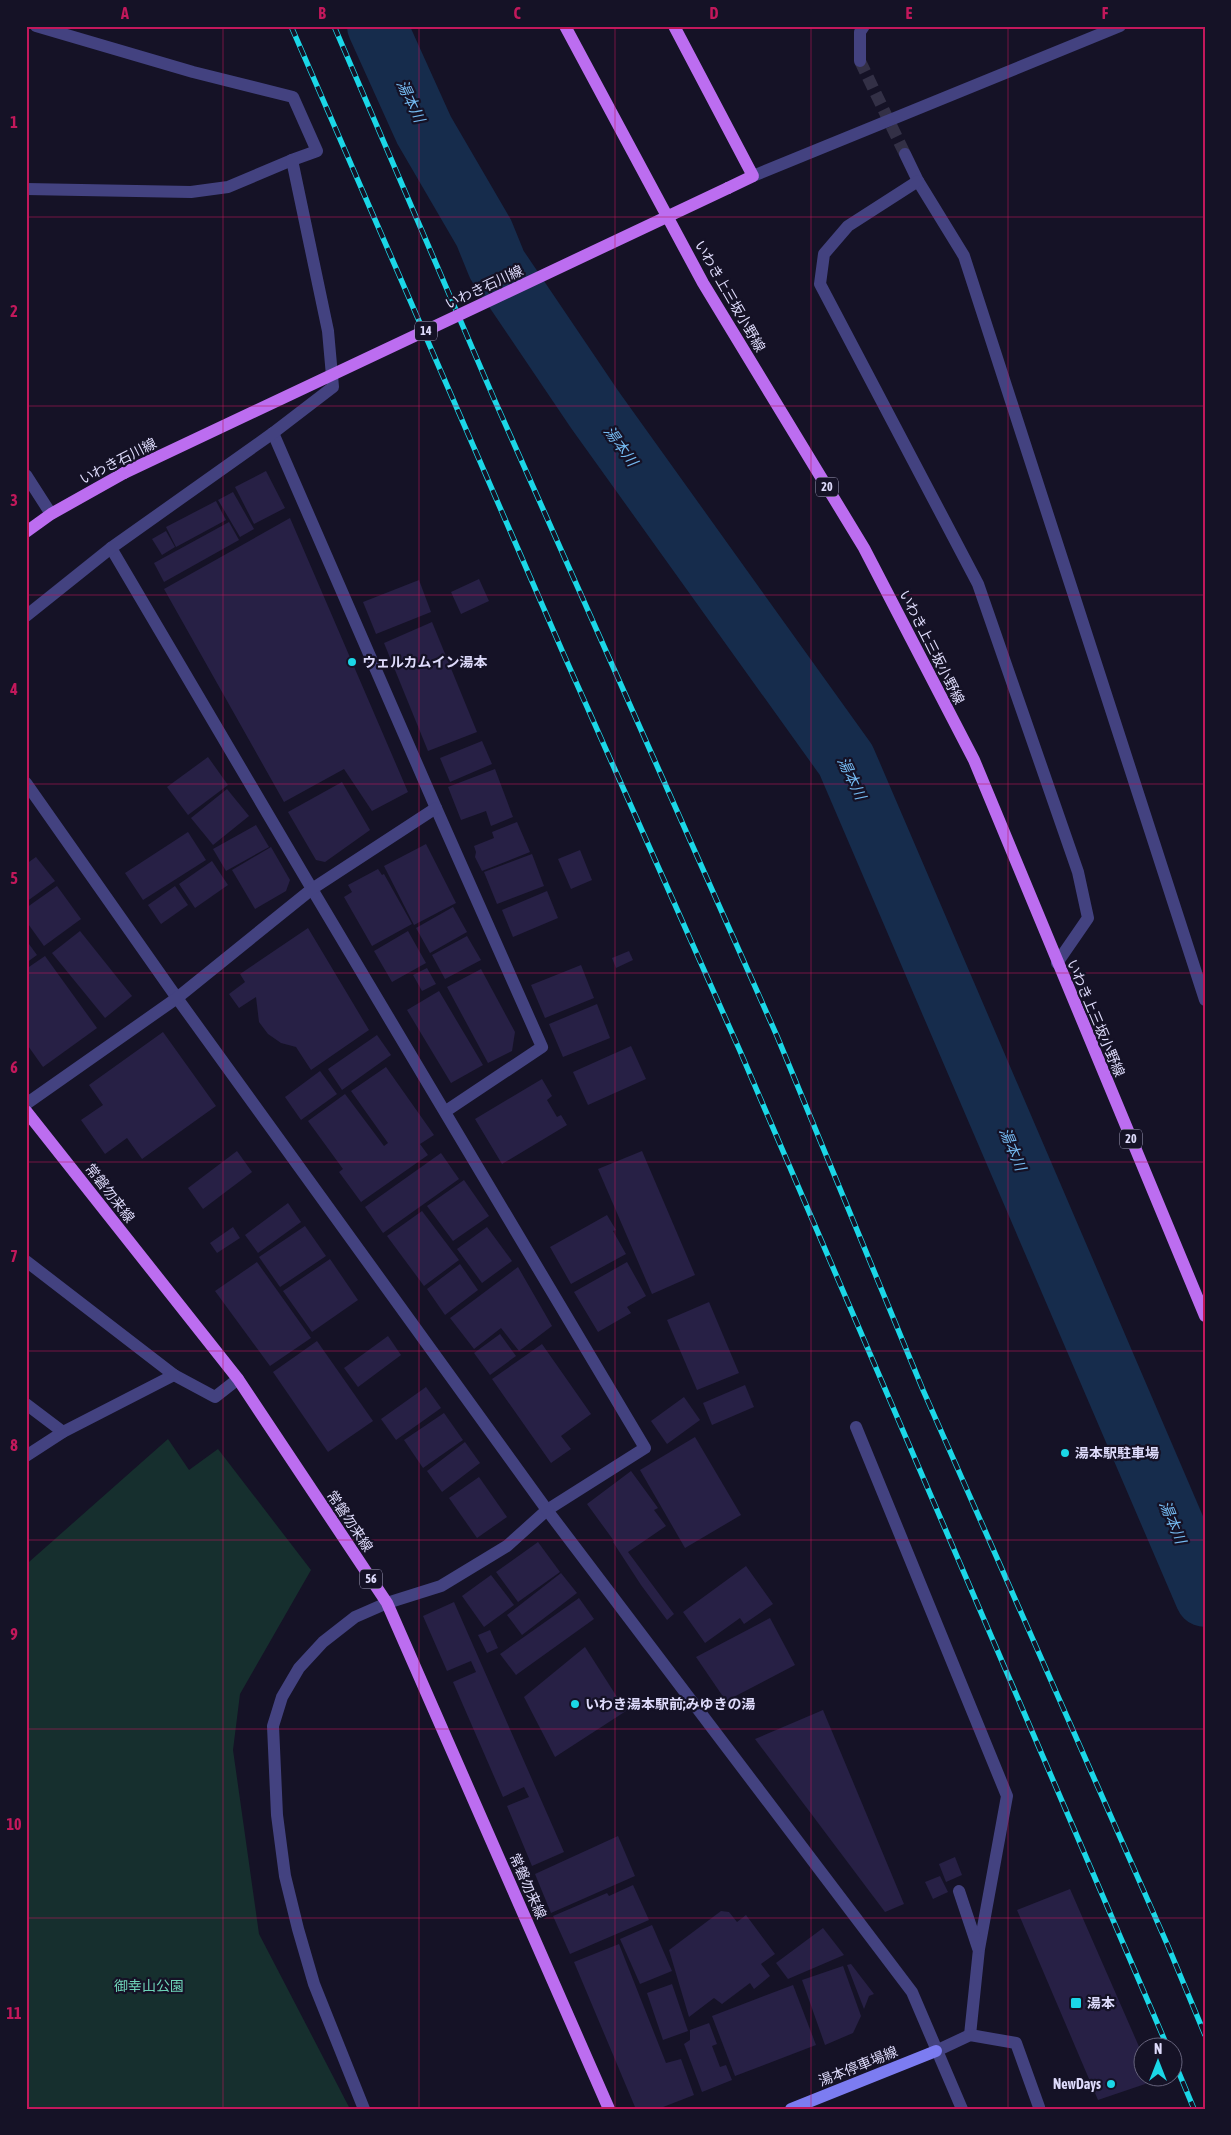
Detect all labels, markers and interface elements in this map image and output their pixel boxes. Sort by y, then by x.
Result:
text: A [120,4,129,22]
text: B [318,4,326,22]
text: C [513,4,521,22]
text: D [710,4,719,22]
text: E [906,4,913,22]
text: F [1102,4,1109,22]
water label: 湯本川 [394,77,429,127]
text: 1 [10,113,18,131]
street label: いわき上三坂小野線 [692,237,768,355]
street label: いわき石川線 [443,262,525,312]
text: 2 [10,302,18,320]
road number: 14 [415,322,437,341]
water label: 湯本川 [601,423,642,471]
street label: いわき石川線 [77,435,159,487]
road number: 20 [816,478,838,497]
text: 3 [10,491,18,509]
street label: いわき上三坂小野線 [896,587,968,707]
place label: ウェルカムイン湯本 [362,654,488,670]
marker: ウェルカムイン湯本 [346,656,358,668]
text: 4 [9,680,18,698]
water label: 湯本川 [834,754,870,804]
text: 5 [10,869,18,887]
street label: いわき上三坂小野線 [1064,957,1128,1079]
text: 6 [10,1058,18,1076]
water label: 湯本川 [996,1125,1030,1175]
road number: 20 [1120,1130,1142,1148]
street label: 常磐勿来線 [82,1160,138,1226]
text: 7 [10,1247,18,1265]
text: 8 [10,1436,18,1454]
place label: 湯本駅駐車場 [1075,1445,1159,1461]
marker: 湯本駅駐車場 [1059,1447,1071,1459]
street label: 常磐勿来線 [324,1488,376,1554]
water label: 湯本川 [1156,1498,1190,1548]
road number: 56 [360,1570,382,1588]
text: 9 [10,1625,18,1643]
place label: いわき湯本駅前;みゆきの湯 [585,1696,756,1712]
marker: いわき湯本駅前;みゆきの湯 [569,1698,581,1710]
text: 10 [6,1815,22,1833]
street label: 常磐勿来線 [506,1851,550,1921]
park label: 御幸山公園 [114,1978,184,1994]
place label: 湯本 [1087,1995,1115,2011]
marker: 湯本 [1069,1996,1083,2010]
text: 11 [6,2004,22,2022]
north arrow [1134,2038,1184,2088]
text: N [1154,2041,1162,2057]
street label: 湯本停車場線 [816,2043,900,2089]
place label: NewDays [1053,2076,1101,2092]
marker: NewDays [1105,2078,1117,2090]

